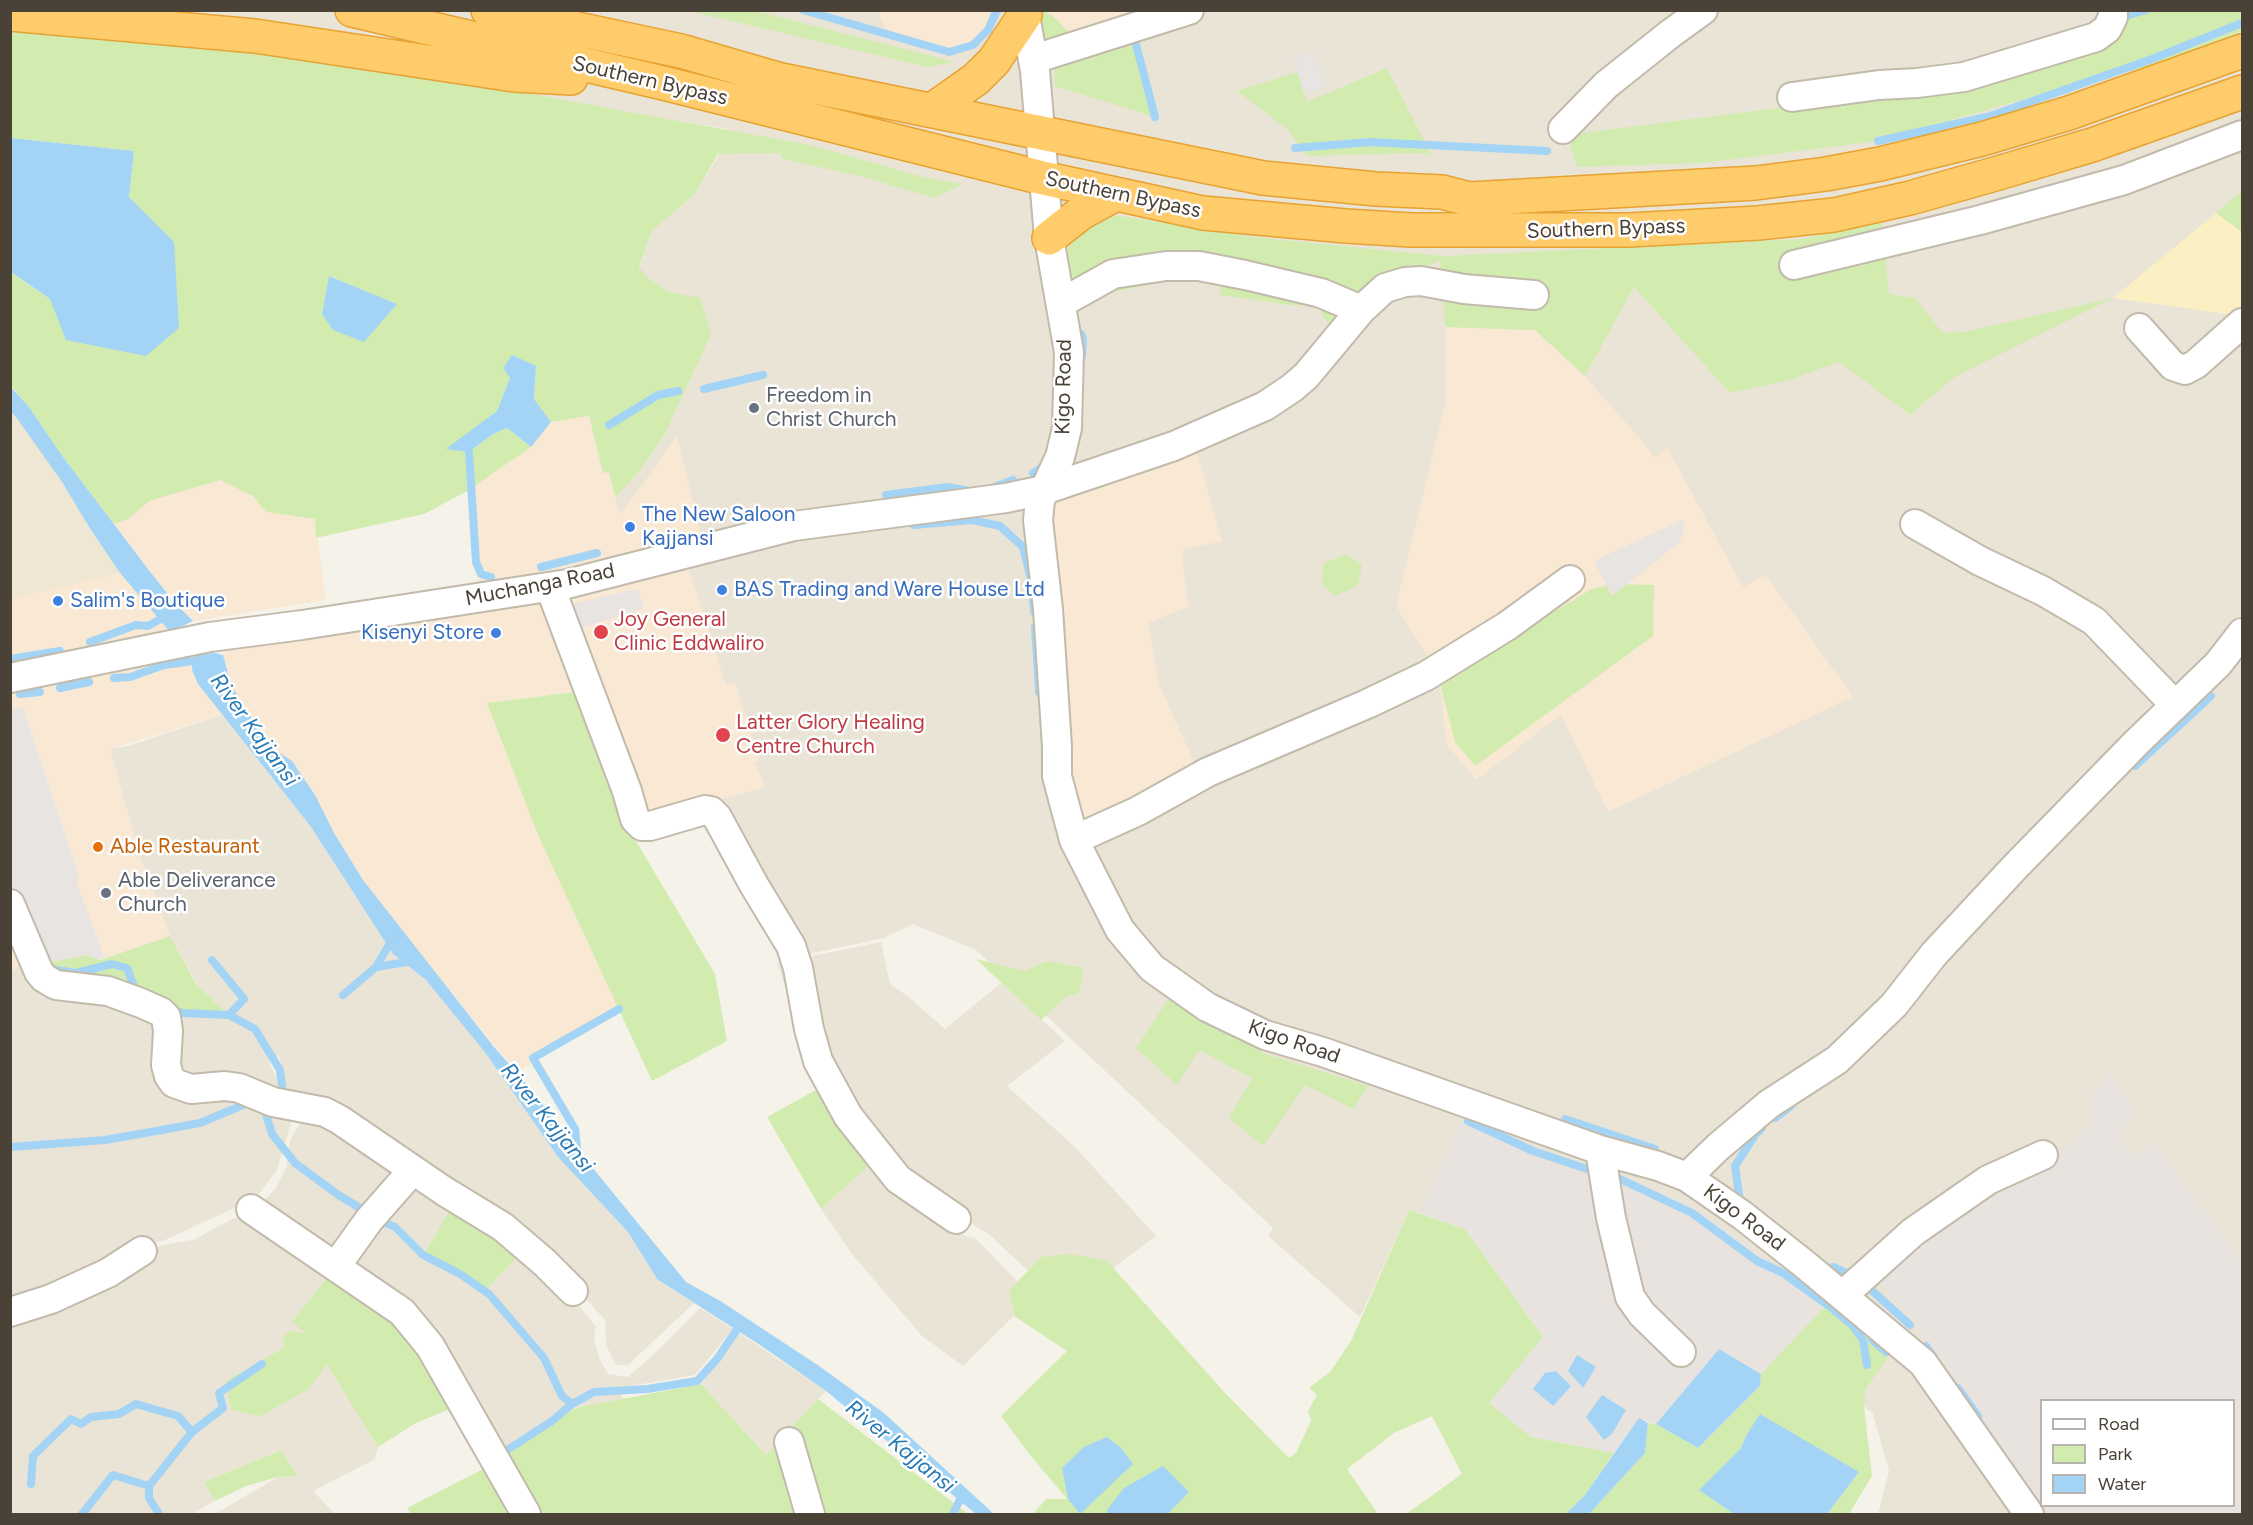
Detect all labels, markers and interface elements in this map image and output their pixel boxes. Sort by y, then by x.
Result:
street label: Southern Bypass [570,51,730,111]
street label: Southern Bypass [1043,166,1203,224]
street label: Southern Bypass [1526,214,1686,244]
street label: Kigo Road [1051,339,1077,435]
place label: Freedom in Christ Church [766,383,896,433]
marker: Freedom in Christ Church [747,401,761,415]
place label: The New Saloon Kajjansi [642,502,795,552]
marker: The New Saloon Kajjansi [623,520,637,534]
street label: Muchanga Road [463,558,617,612]
place label: BAS Trading and Ware House Ltd [734,577,1045,603]
marker: BAS Trading and Ware House Ltd [715,583,729,597]
place label: Salim's Boutique [70,588,225,614]
marker: Salim's Boutique [51,594,65,608]
place label: Joy General Clinic Eddwaliro [614,607,765,657]
place label: Kisenyi Store [361,620,484,646]
marker: Joy General Clinic Eddwaliro [592,623,610,641]
marker: Kisenyi Store [489,626,503,640]
water label: River Kajjansi [204,668,304,792]
place label: Latter Glory Healing Centre Church [736,710,925,760]
marker: Latter Glory Healing Centre Church [714,726,732,744]
place label: Able Restaurant [110,834,260,860]
marker: Able Restaurant [91,840,105,854]
place label: Able Deliverance Church [118,868,276,918]
marker: Able Deliverance Church [99,886,113,900]
street label: Kigo Road [1245,1015,1343,1069]
water label: River Kajjansi [495,1058,599,1178]
street label: Kigo Road [1698,1179,1790,1257]
water label: River Kajjansi [840,1395,960,1499]
legend [2040,1399,2235,1507]
text: Road [2098,1413,2139,1435]
text: Park [2098,1443,2132,1465]
text: Water [2098,1473,2146,1495]

